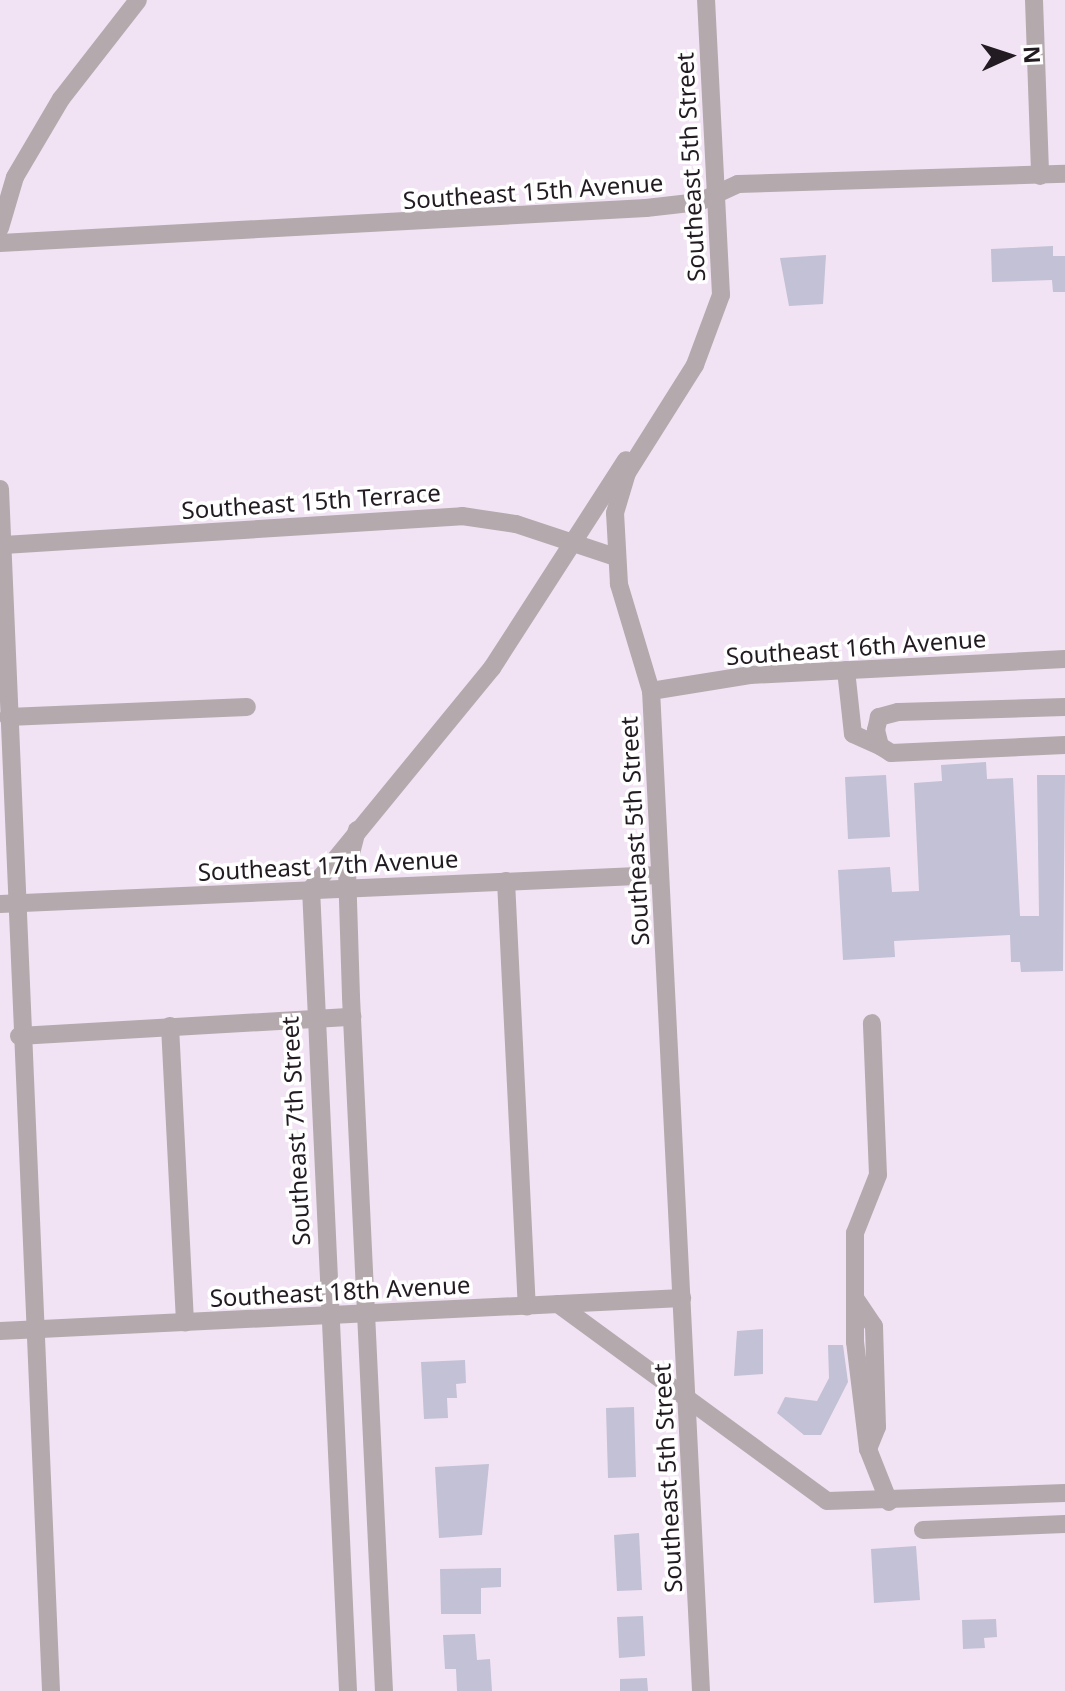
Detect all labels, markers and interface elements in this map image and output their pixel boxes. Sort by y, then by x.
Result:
north arrow [969,16,1049,96]
text: N [1018,45,1048,64]
street label: Southeast 5th Street [670,51,710,283]
street label: Southeast 15th Avenue [402,168,664,214]
street label: Southeast 15th Terrace [180,478,442,524]
street label: Southeast 16th Avenue [725,624,987,670]
street label: Southeast 5th Street [614,715,654,947]
street label: Southeast 17th Avenue [197,844,459,886]
street label: Southeast 7th Street [275,1015,315,1247]
street label: Southeast 18th Avenue [209,1270,471,1312]
street label: Southeast 5th Street [647,1362,687,1594]

